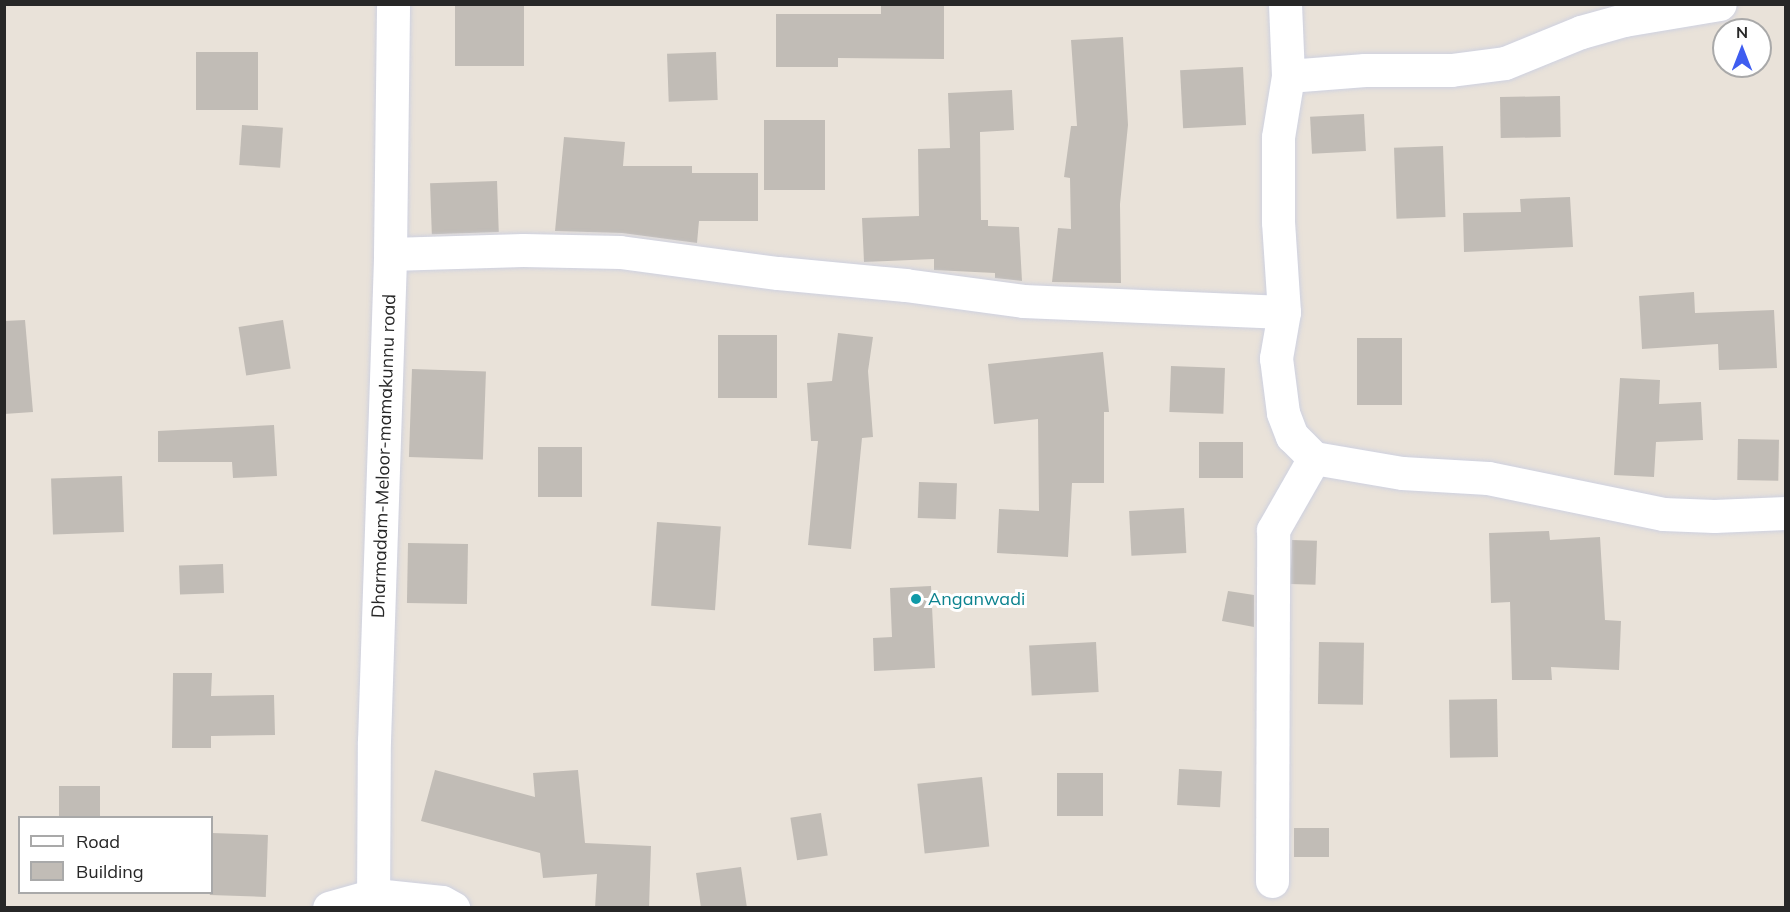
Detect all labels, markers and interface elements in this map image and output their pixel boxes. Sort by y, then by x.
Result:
north arrow [1712,18,1772,78]
text: N [1736,22,1748,42]
street label: Dharmadam-Meloor-mamakunnu road [368,294,400,618]
place label: Anganwadi [928,588,1025,610]
marker: Anganwadi [909,592,923,606]
legend [18,816,213,894]
text: Road [76,830,120,853]
text: Building [76,860,144,883]

